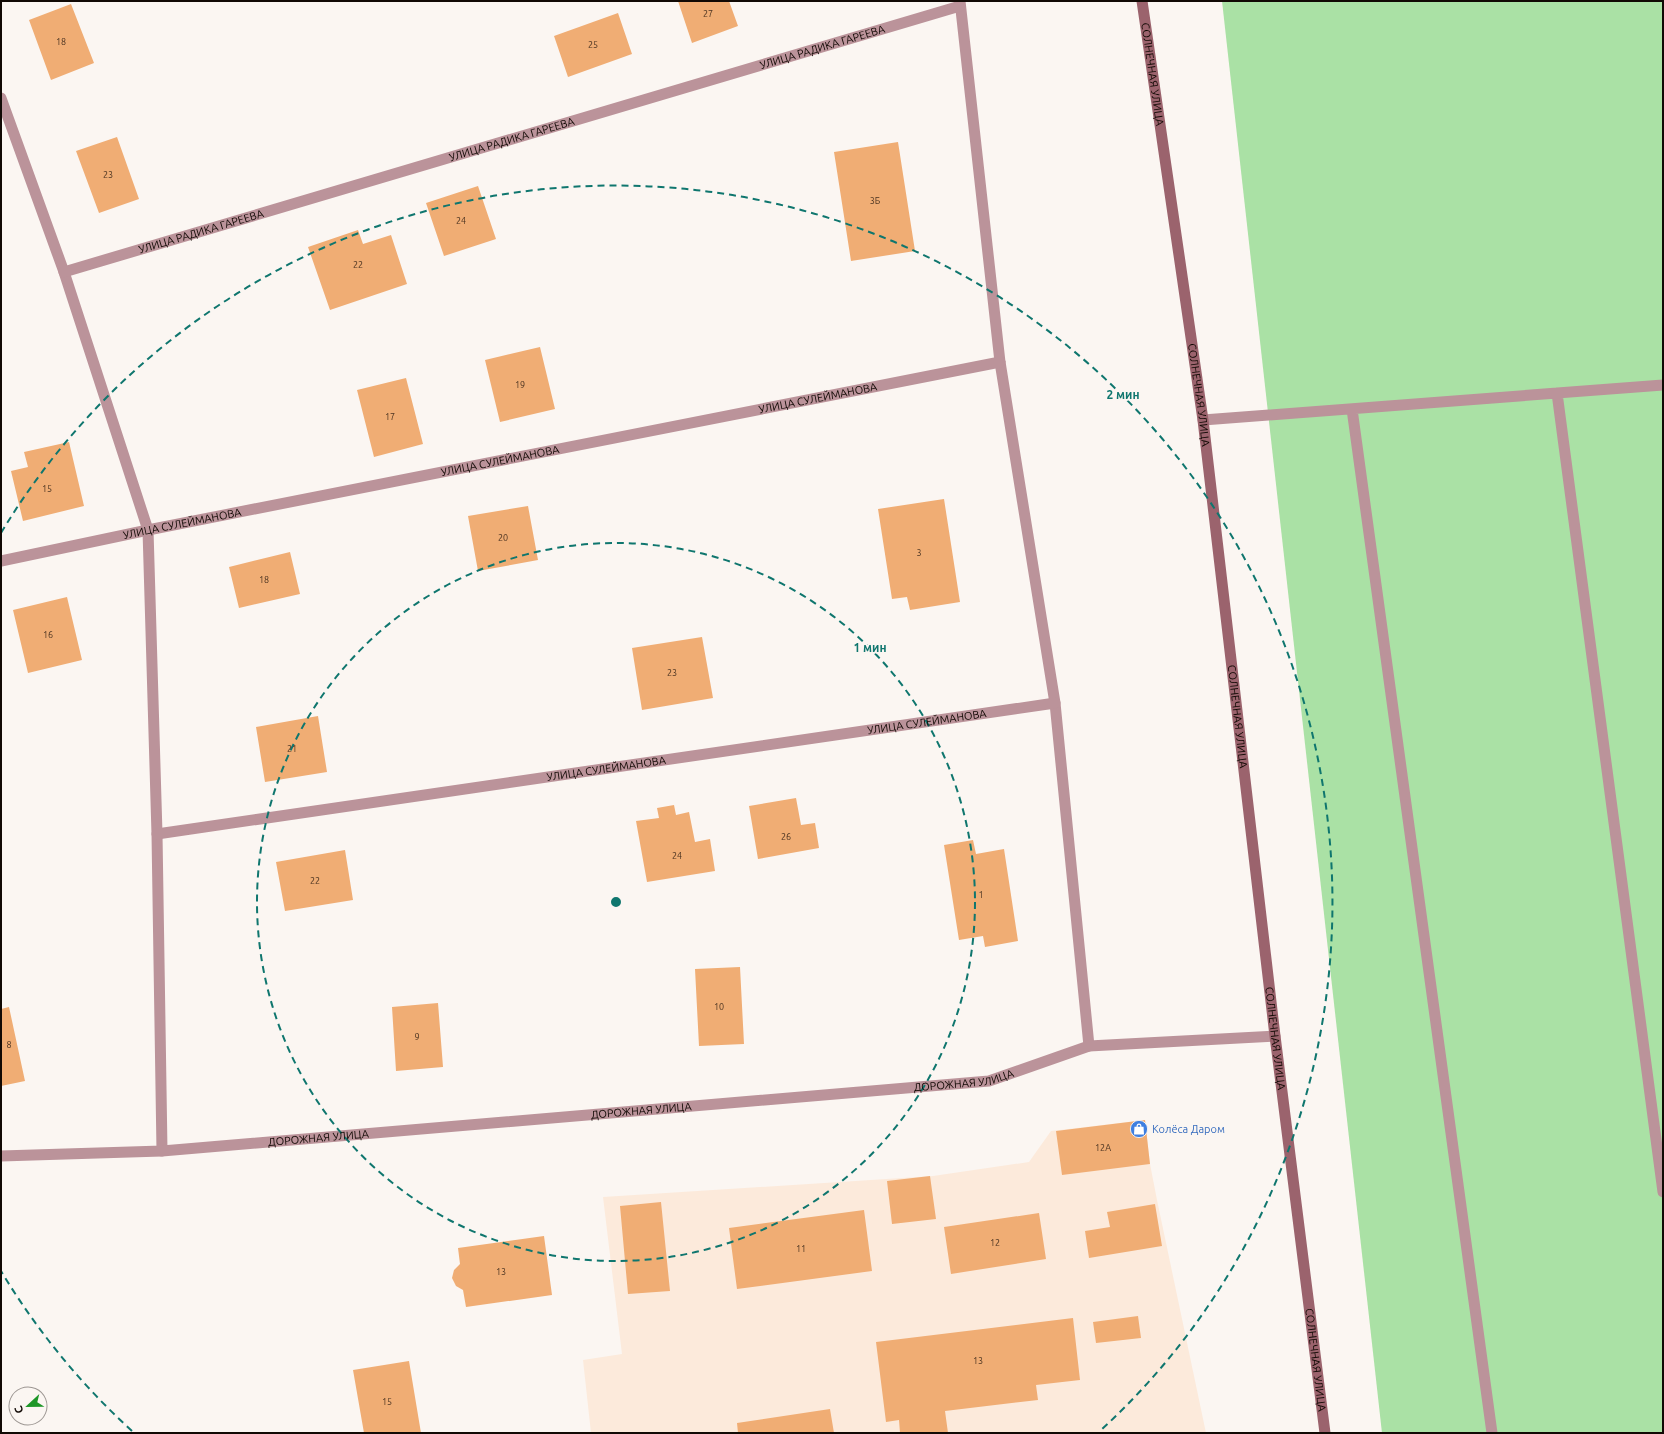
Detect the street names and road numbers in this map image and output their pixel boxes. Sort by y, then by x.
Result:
street label: УЛИЦА РАДИКА ГАРЕЕВА [758,22,887,71]
street label: СОЛНЕЧНАЯ УЛИЦА [1139,22,1166,127]
street label: УЛИЦА РАДИКА ГАРЕЕВА [448,115,576,163]
street label: УЛИЦА РАДИКА ГАРЕЕВА [137,207,266,256]
street label: СОЛНЕЧНАЯ УЛИЦА [1186,343,1212,448]
street label: УЛИЦА СУЛЕЙМАНОВА [758,380,879,415]
street label: УЛИЦА СУЛЕЙМАНОВА [440,443,561,478]
street label: УЛИЦА СУЛЕЙМАНОВА [122,506,243,541]
street label: СОЛНЕЧНАЯ УЛИЦА [1226,664,1250,770]
street label: УЛИЦА СУЛЕЙМАНОВА [866,707,988,736]
street label: УЛИЦА СУЛЕЙМАНОВА [546,754,667,783]
street label: СОЛНЕЧНАЯ УЛИЦА [1263,986,1288,1092]
street label: ДОРОЖНАЯ УЛИЦА [913,1067,1016,1093]
street label: ДОРОЖНАЯ УЛИЦА [590,1100,693,1121]
street label: ДОРОЖНАЯ УЛИЦА [267,1127,370,1148]
street label: СОЛНЕЧНАЯ УЛИЦА [1303,1307,1328,1413]

